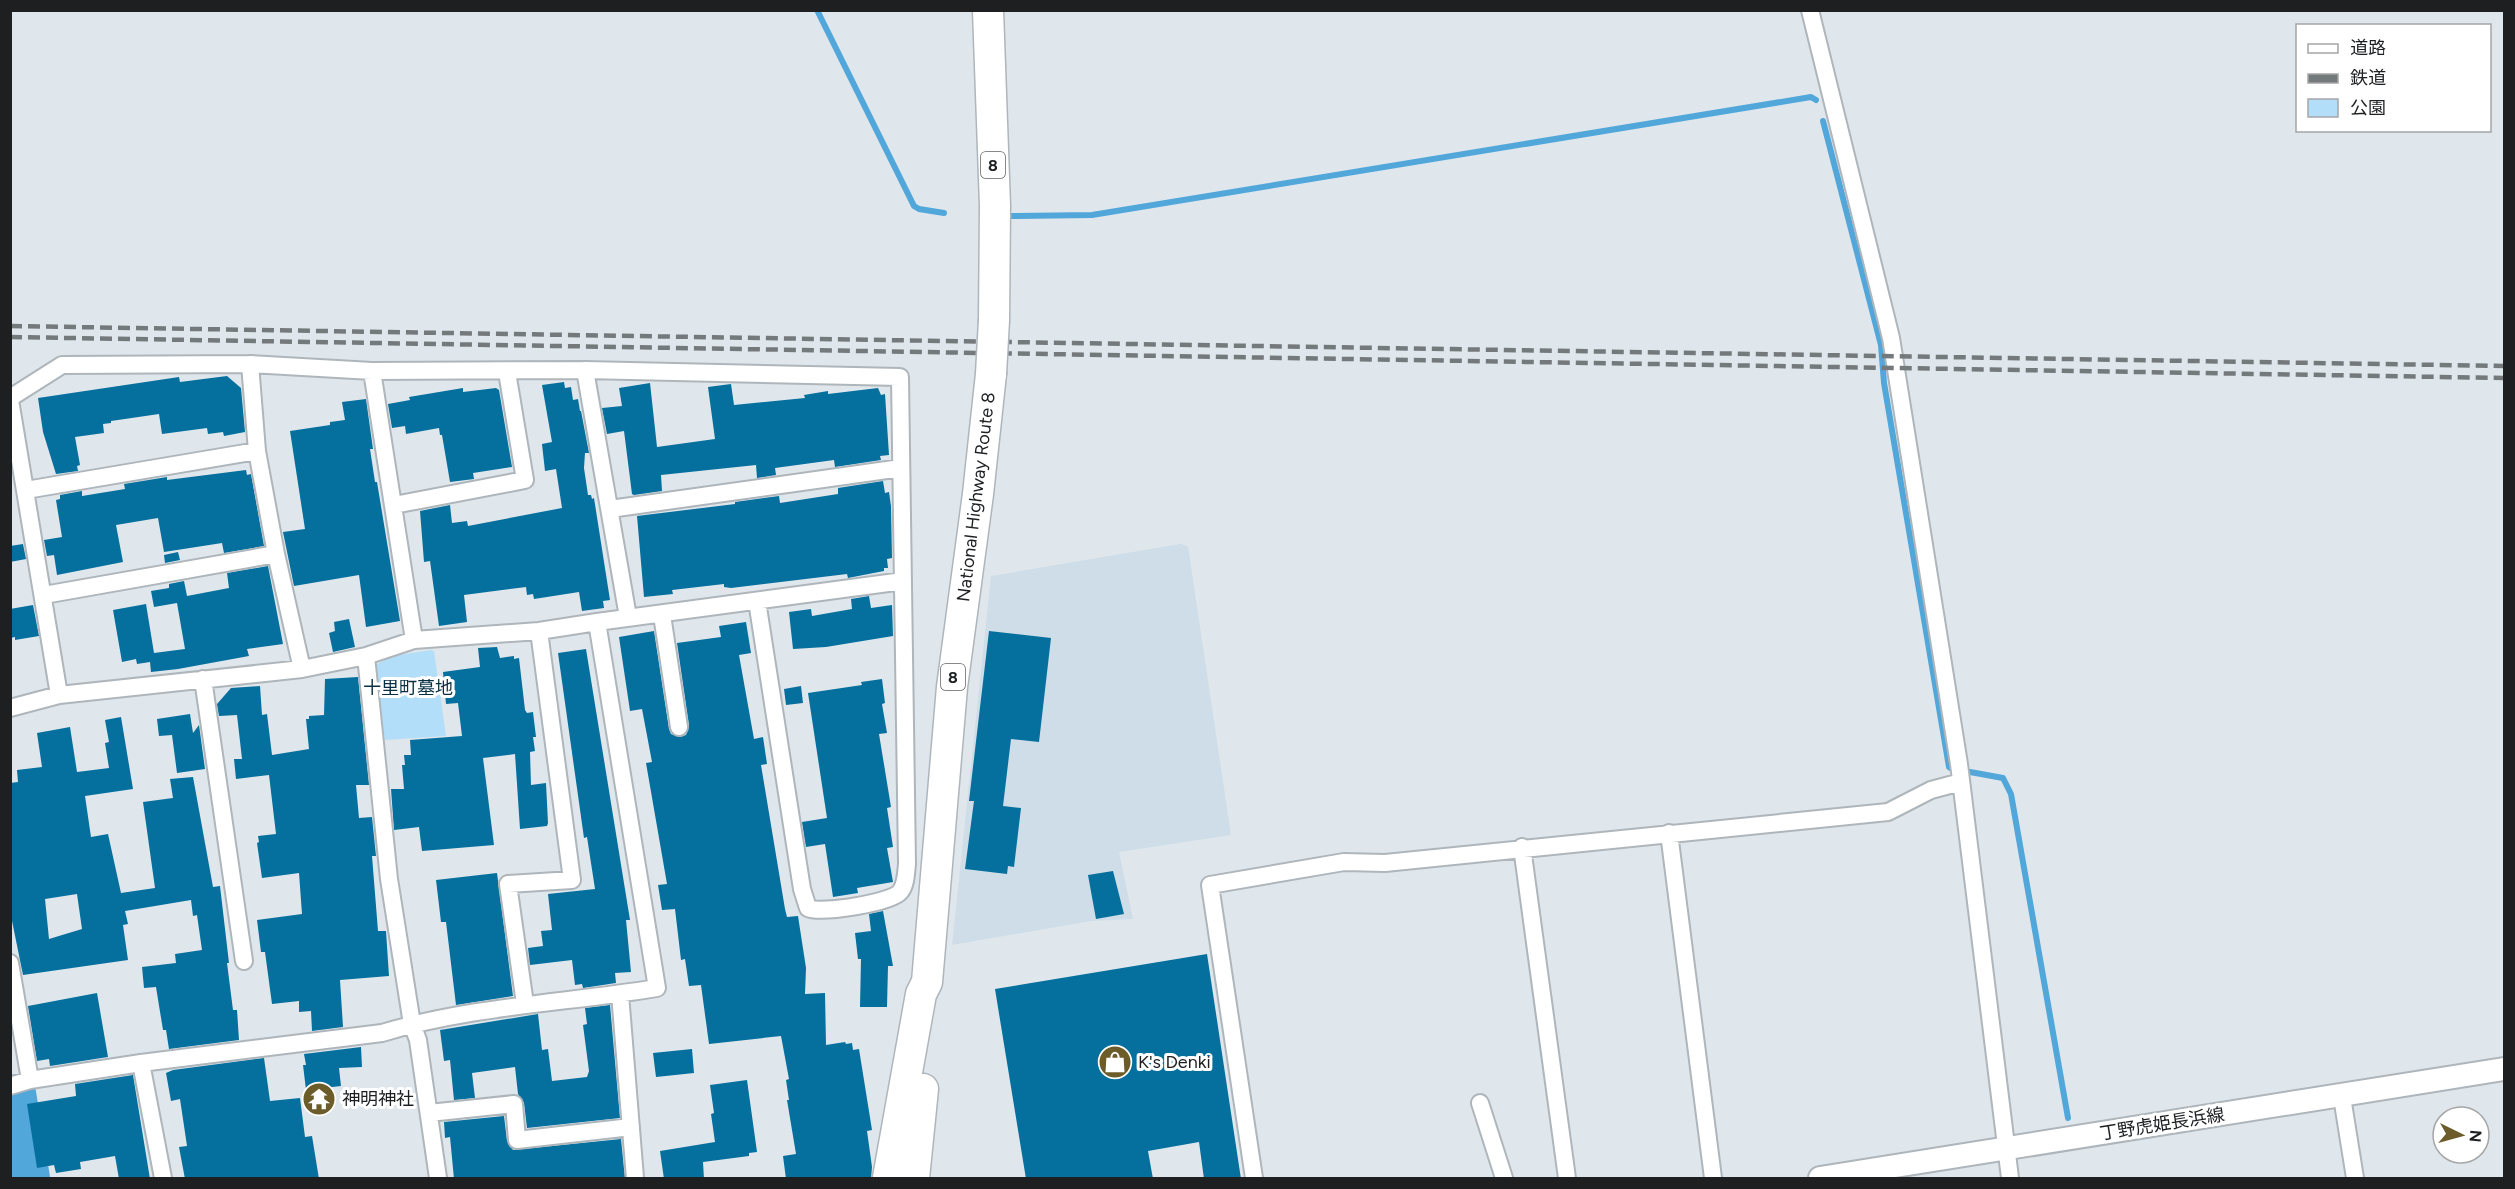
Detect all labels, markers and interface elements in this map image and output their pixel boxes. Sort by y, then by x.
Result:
legend [2296,24,2491,132]
text: 道路 [2350,37,2386,59]
text: 鉄道 [2350,67,2386,89]
text: 公園 [2350,97,2386,119]
road number: 8 [981,152,1005,178]
street label: National Highway Route 8 [952,391,1000,603]
road number: 8 [941,664,965,690]
park label: 十里町墓地 [363,677,453,699]
shop icon: K's Denki [1097,1044,1133,1080]
place label: K's Denki [1138,1051,1211,1073]
temple icon: 神明神社 [301,1081,337,1117]
place label: 神明神社 [342,1088,414,1110]
street label: 丁野虎姫長浜線 [2098,1103,2226,1145]
north arrow [2431,1105,2491,1165]
text: N [2465,1129,2485,1143]

